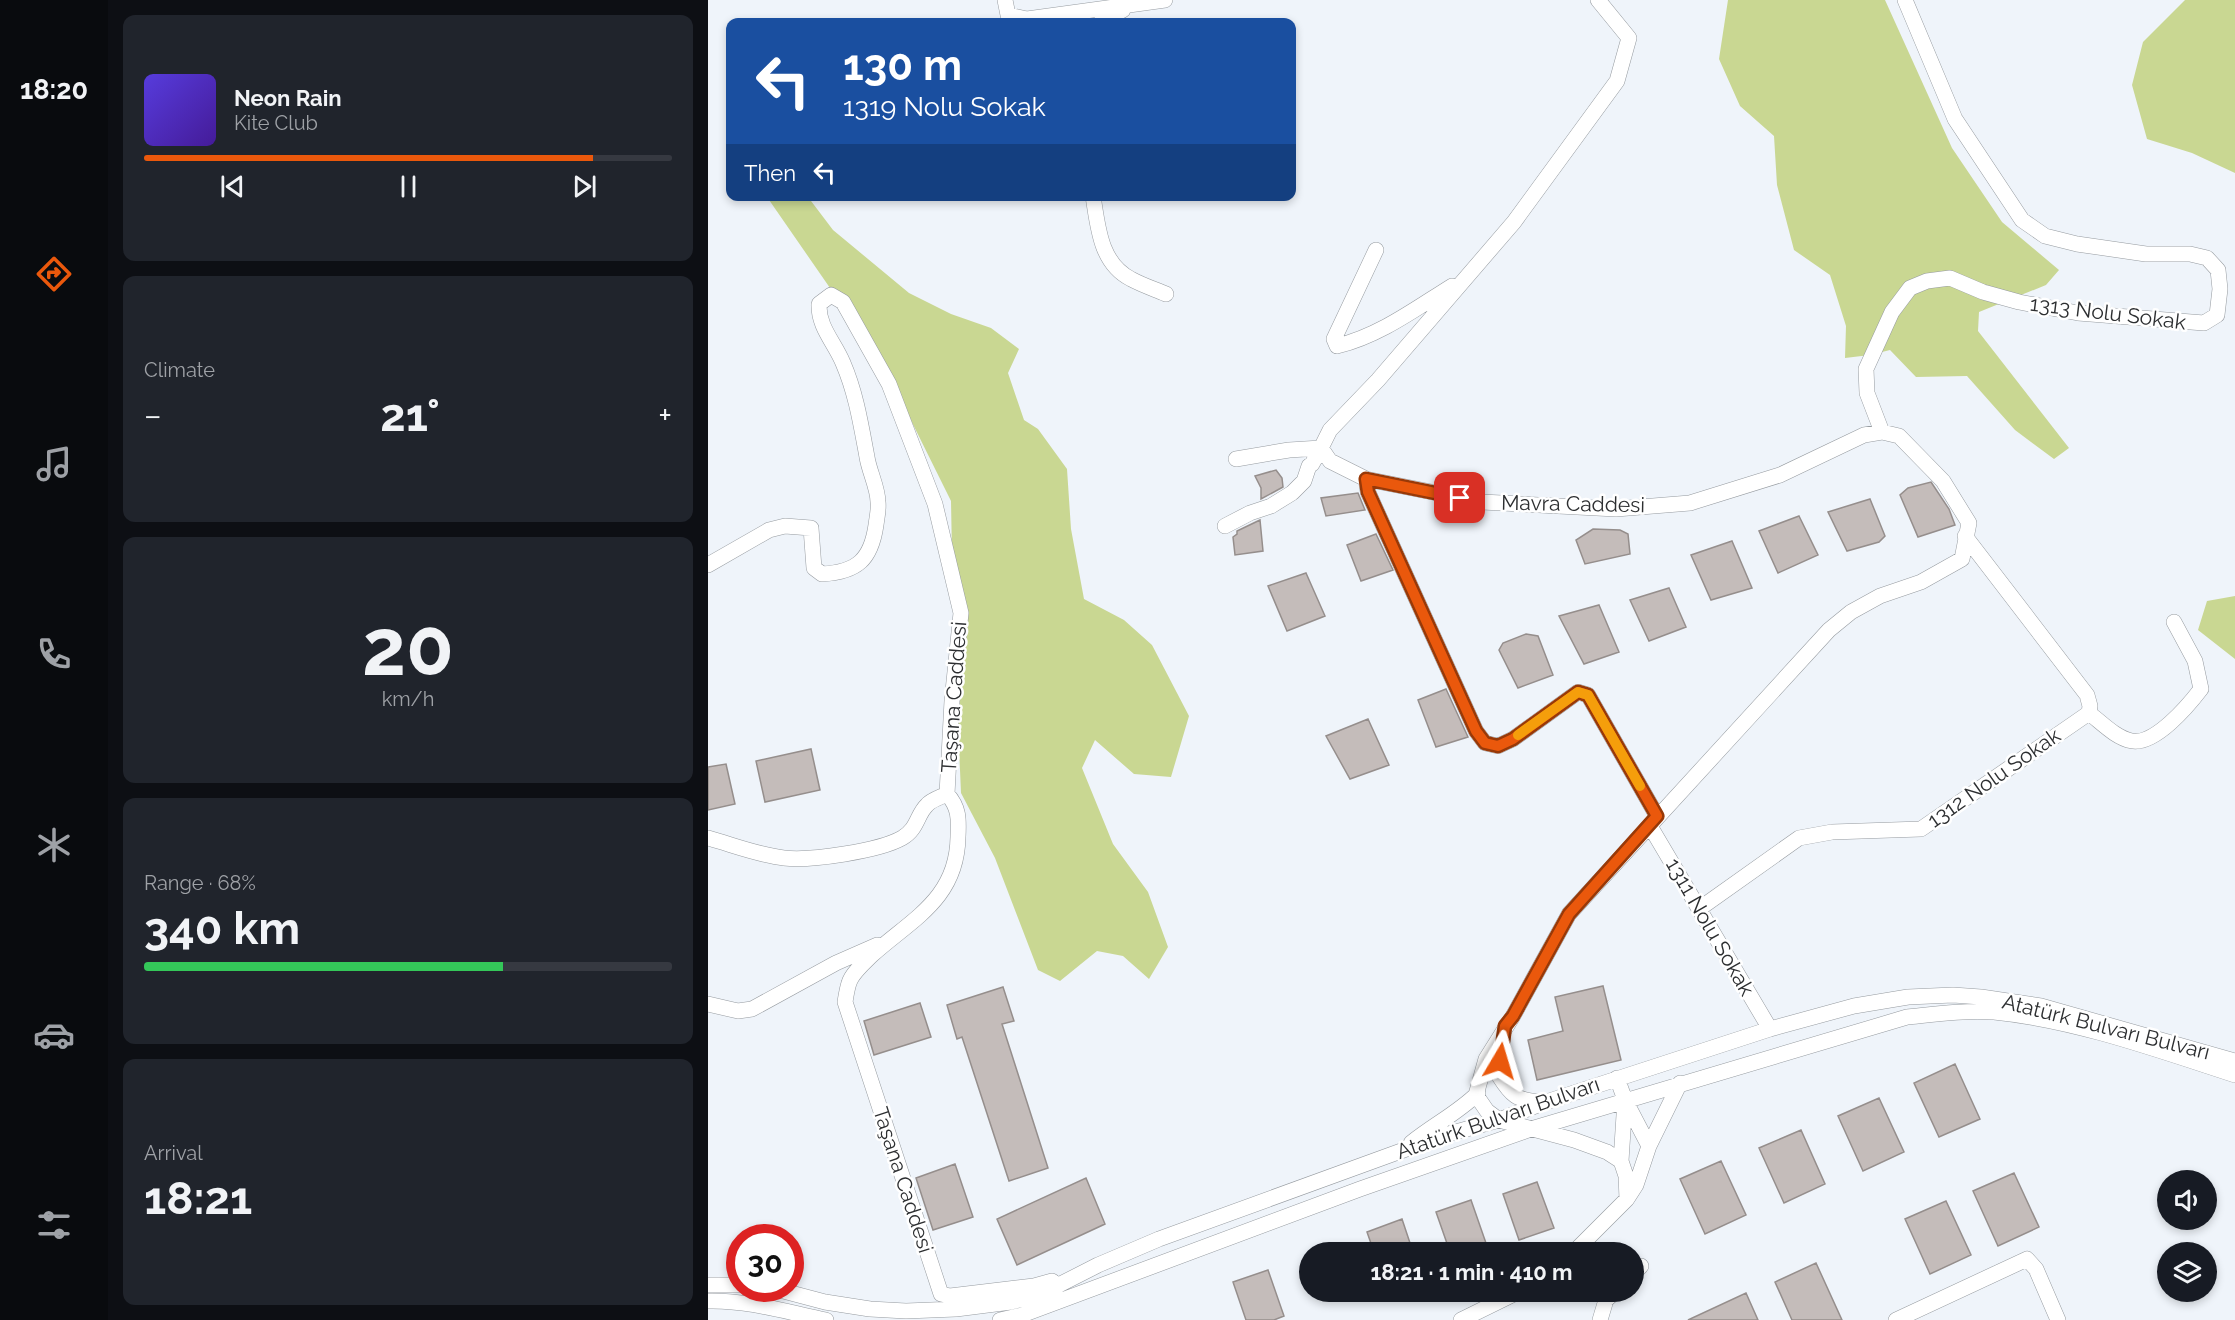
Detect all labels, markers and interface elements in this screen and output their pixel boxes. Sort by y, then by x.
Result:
text: 130 m [843,41,962,90]
icon: left [744,42,822,120]
text: 18:20 [20,74,88,105]
text: Neon Rain [234,85,342,111]
text: 1319 Nolu Sokak [843,91,1046,122]
text: Kite Club [234,111,318,135]
icon: left [808,156,841,189]
text: Then [744,160,796,186]
icon: previous [216,170,249,203]
icon: pause [392,170,425,203]
icon: next [568,170,601,203]
icon: directions [33,253,75,295]
street label: 1313 Nolu Sokak [2029,291,2187,334]
text: Climate [144,358,215,382]
text: 21° [380,389,440,442]
text: − [144,396,162,435]
text: + [658,396,672,435]
icon: music [33,443,75,485]
pin [1434,472,1485,523]
icon: arrive [1443,481,1476,514]
street label: Mavra Caddesi [1501,490,1645,517]
text: 20 [362,602,454,693]
street label: Taşana Caddesi [936,620,971,774]
icon: phone [33,633,75,675]
text: km/h [382,687,434,711]
street label: 1312 Nolu Sokak [1922,722,2065,833]
icon: climate [33,824,75,866]
street label: 1311 Nolu Sokak [1661,854,1760,1000]
text: Range · 68% [144,871,256,895]
text: 340 km [144,902,300,955]
street label: Atatürk Bulvarı Bulvarı [2000,989,2213,1064]
icon: car [33,1014,75,1056]
position arrow [1468,1029,1532,1093]
street label: Atatürk Bulvarı Bulvarı [1393,1071,1603,1164]
street label: Taşana Caddesi [868,1104,939,1256]
text: Arrival [144,1141,203,1165]
map controls [2157,1170,2217,1302]
button: sound [2157,1170,2217,1230]
text: 18:21 [144,1172,252,1225]
icon: filters [33,1204,75,1246]
speed limit sign: 30 [726,1224,804,1302]
button: layers [2157,1242,2217,1302]
text: 18:21 · 1 min · 410 m [1370,1259,1573,1285]

